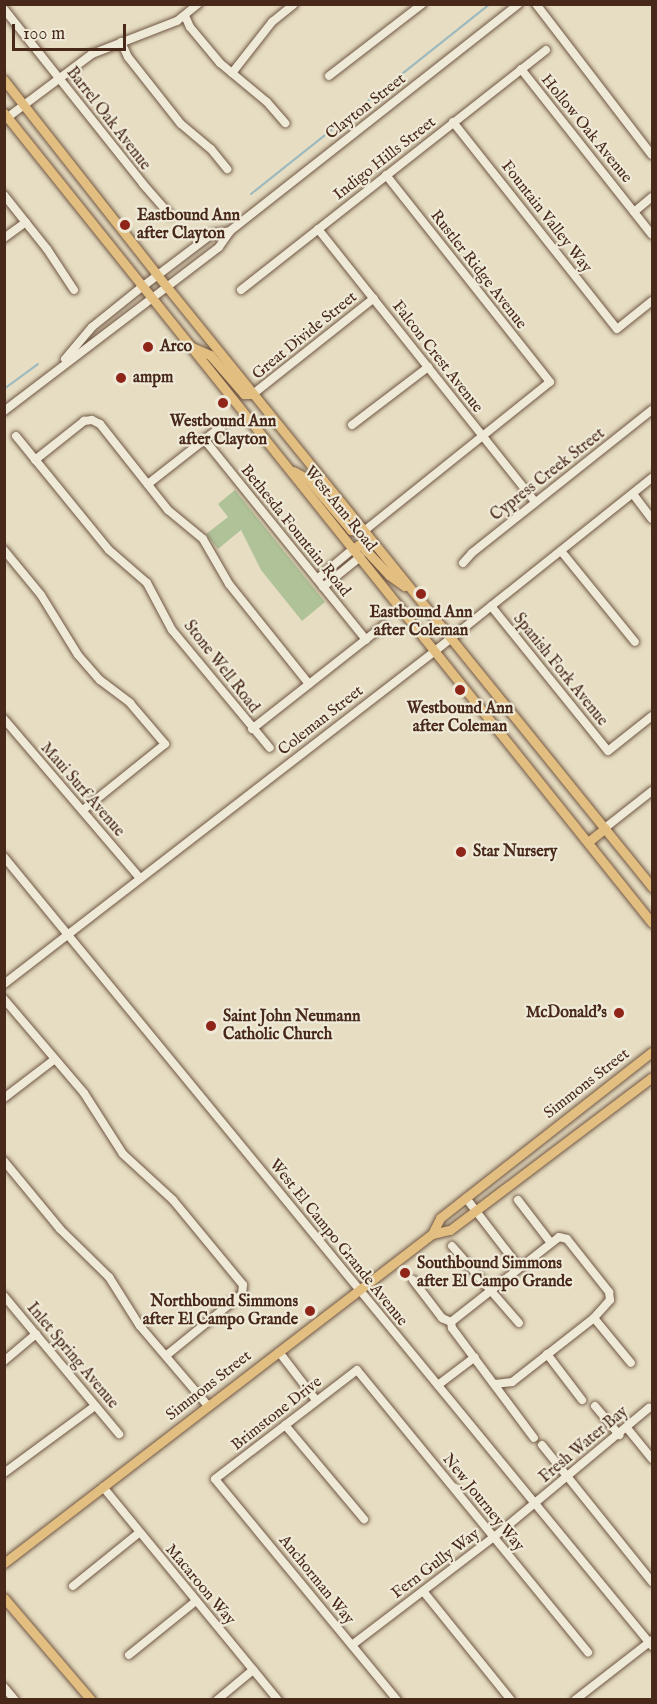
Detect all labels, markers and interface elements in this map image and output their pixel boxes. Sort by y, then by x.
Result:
scale bar [15,12,129,50]
text: 100 m [23,23,65,46]
street label: Barrel Oak Avenue [62,64,154,174]
street label: Clayton Street [322,70,410,144]
street label: Hollow Oak Avenue [536,71,636,187]
street label: Indigo Hills Street [330,113,440,205]
street label: Fountain Valley Way [496,157,596,277]
place label: Eastbound Ann after Clayton [137,206,240,244]
street label: Rustler Ridge Avenue [426,207,530,333]
marker: Eastbound Ann after Clayton [118,218,132,232]
street label: Great Divide Street [249,288,361,384]
street label: Falcon Crest Avenue [387,297,487,417]
place label: Arco [160,337,192,357]
marker: Arco [141,340,155,354]
place label: ampm [133,368,173,388]
marker: ampm [114,371,128,385]
marker: Westbound Ann after Clayton [216,396,230,410]
place label: Westbound Ann after Clayton [170,412,276,450]
street label: Cypress Creek Street [487,424,609,526]
street label: Bethesda Fountain Road [236,461,354,601]
street label: West Ann Road [300,463,380,555]
marker: Eastbound Ann after Coleman [414,587,428,601]
place label: Eastbound Ann after Coleman [370,603,472,641]
street label: Spanish Fork Avenue [509,610,611,730]
street label: Stone Well Road [179,617,263,717]
street label: Coleman Street [275,682,367,760]
marker: Westbound Ann after Coleman [453,683,467,697]
place label: Westbound Ann after Coleman [407,699,513,737]
street label: Maui Surf Avenue [36,739,128,841]
place label: Star Nursery [473,842,557,862]
marker: Star Nursery [454,845,468,859]
place label: McDonald's [526,1003,607,1023]
marker: McDonald's [612,1006,626,1020]
place label: Saint John Neumann Catholic Church [223,1007,360,1045]
marker: Saint John Neumann Catholic Church [204,1019,218,1033]
street label: Simmons Street [540,1045,634,1123]
street label: West El Campo Grande Avenue [265,1156,411,1330]
place label: Southbound Simmons after El Campo Grande [417,1254,572,1292]
marker: Southbound Simmons after El Campo Grande [398,1266,412,1280]
place label: Northbound Simmons after El Campo Grande [143,1292,298,1330]
street label: Inlet Spring Avenue [22,1299,122,1413]
marker: Northbound Simmons after El Campo Grande [303,1304,317,1318]
street label: Simmons Street [162,1347,256,1425]
street label: Brimstone Drive [228,1373,326,1455]
street label: Fresh Water Bay [536,1402,632,1488]
street label: New Journey Way [438,1450,528,1556]
street label: Fern Gully Way [388,1525,484,1603]
street label: Anchorman Way [274,1531,358,1629]
street label: Macaroon Way [161,1541,239,1629]

